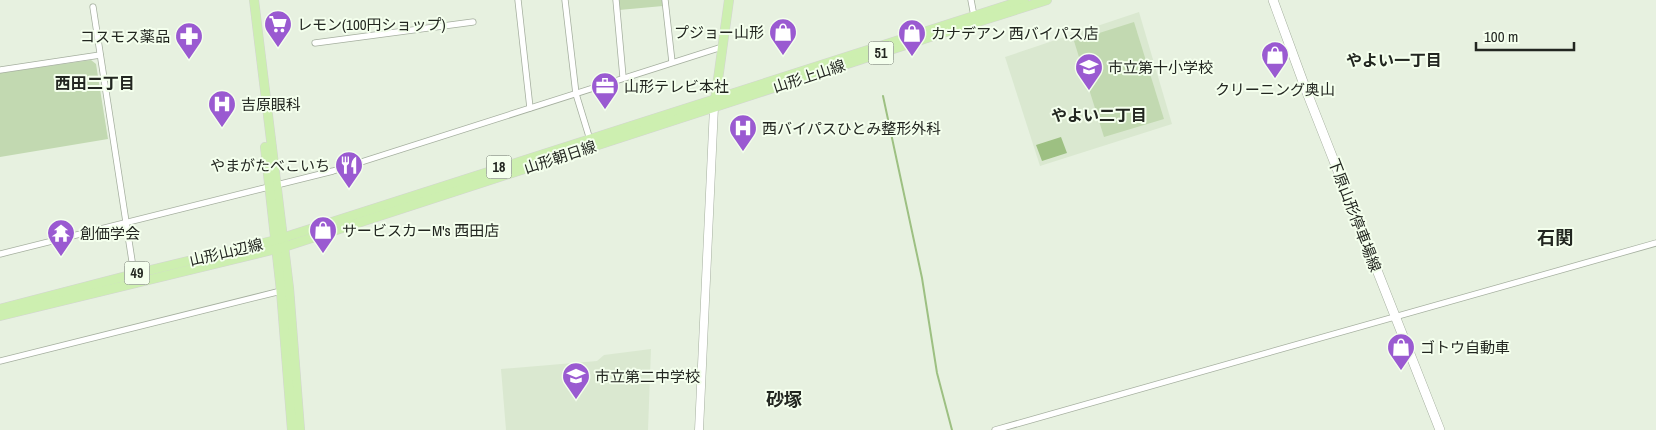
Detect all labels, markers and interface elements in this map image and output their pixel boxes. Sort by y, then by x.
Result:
supermarket icon: レモン(100円ショップ) [263,9,293,48]
place label: レモン(100円ショップ) [297,14,446,35]
shop icon: プジョー山形 [768,17,798,56]
shop icon: カナデアン 西バイパス店 [897,18,927,57]
scale bar [1476,20,1574,52]
pharmacy icon: コスモス薬品 [174,21,204,60]
place label: プジョー山形 [674,22,764,43]
place label: カナデアン 西バイパス店 [931,23,1099,44]
place label: コスモス薬品 [80,26,170,47]
text: 100 m [1484,26,1518,47]
shop icon: クリーニング奥山 [1260,40,1290,79]
road number: 51 [868,42,894,64]
district label: やよい一丁目 [1346,49,1442,71]
school or university icon: 市立第十小学校 [1074,52,1104,91]
street label: 山形上山線 [770,54,848,98]
place label: 市立第十小学校 [1108,57,1213,78]
office icon: 山形テレビ本社 [590,71,620,110]
district label: 西田二丁目 [55,72,135,94]
place label: 山形テレビ本社 [624,76,729,97]
place label: クリーニング奥山 [1215,79,1335,100]
hospital icon: 吉原眼科 [207,89,237,128]
place label: 吉原眼科 [241,94,301,115]
district label: やよい二丁目 [1051,104,1147,126]
hospital icon: 西バイパスひとみ整形外科 [728,113,758,152]
place label: 西バイパスひとみ整形外科 [762,118,941,139]
street label: 山形朝日線 [521,135,599,179]
restaurant icon: やまがたべこいち [334,150,364,189]
place label: やまがたべこいち [210,155,330,176]
street label: 下原山形停車場線 [1324,155,1386,275]
road number: 18 [486,156,512,178]
shop icon: サービスカーM's 西田店 [308,215,338,254]
temple icon: 創価学会 [46,218,76,257]
place label: サービスカーM's 西田店 [342,220,499,241]
place label: 創価学会 [80,223,140,244]
district label: 石関 [1537,225,1573,250]
street label: 山形山辺線 [187,233,265,271]
road number: 49 [124,262,150,284]
shop icon: ゴトウ自動車 [1386,332,1416,371]
place label: ゴトウ自動車 [1420,337,1510,358]
school or university icon: 市立第二中学校 [561,361,591,400]
place label: 市立第二中学校 [595,366,700,387]
district label: 砂塚 [766,387,802,412]

